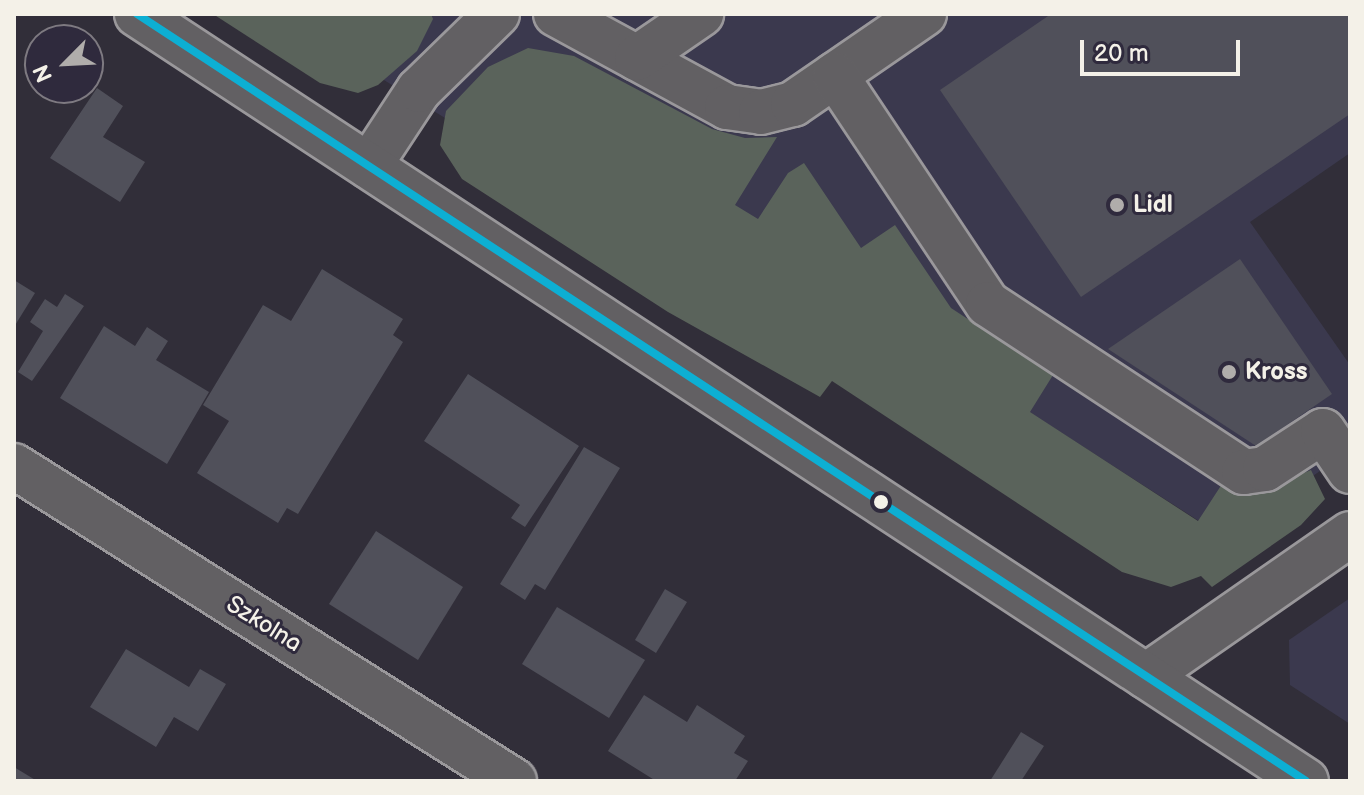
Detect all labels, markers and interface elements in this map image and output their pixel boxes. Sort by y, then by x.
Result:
north arrow [24,24,104,104]
scale bar [1084,24,1244,74]
text: 20 m [1094,39,1149,68]
text: N [28,60,59,86]
place label: Lidl [1133,191,1173,219]
marker: Lidl [1108,196,1126,214]
place label: Kross [1245,358,1308,386]
marker: Kross [1220,363,1238,381]
unlabelled marker [873,494,889,510]
street label: Szkolna [221,590,307,658]

